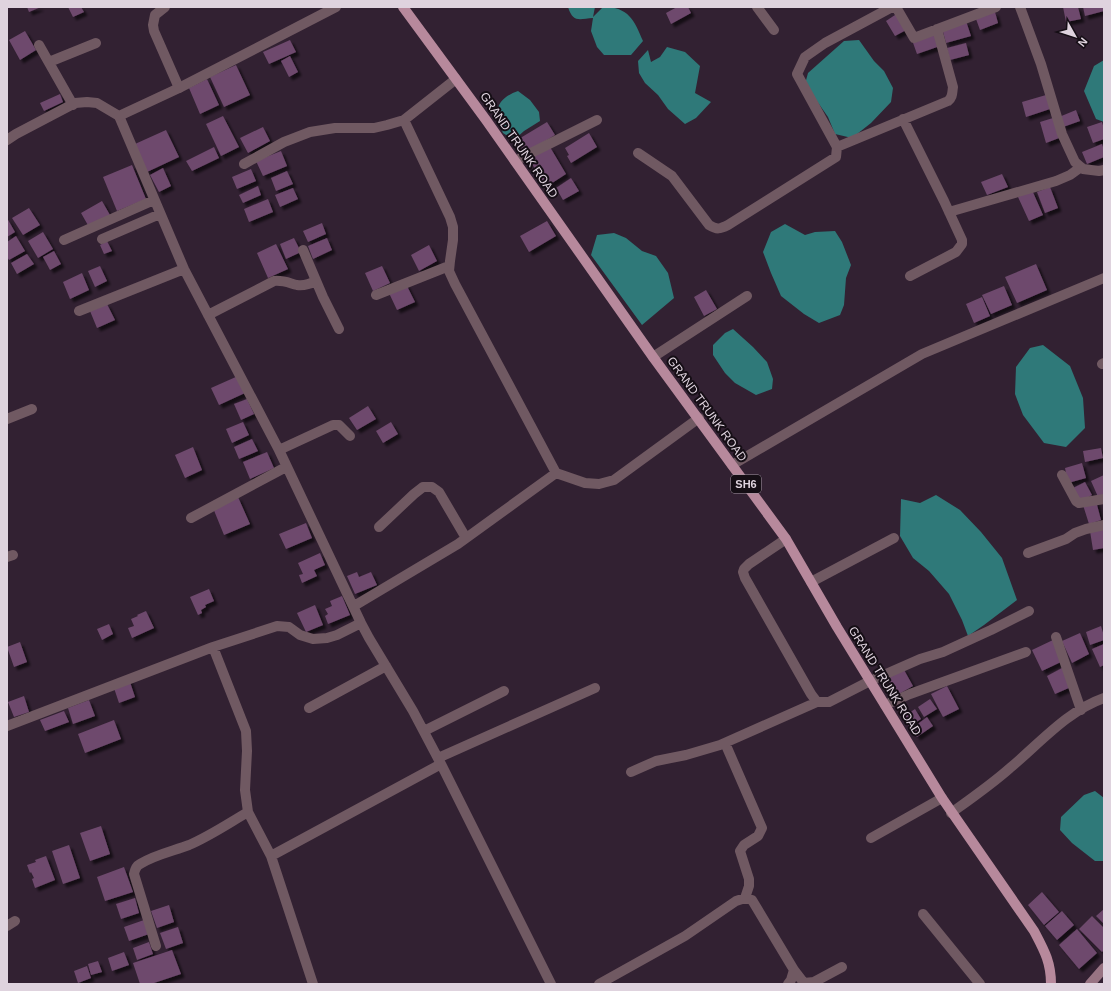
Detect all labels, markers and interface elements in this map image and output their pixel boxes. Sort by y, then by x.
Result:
north arrow [1055,16,1095,56]
text: N [1076,35,1090,49]
street label: GRAND TRUNK ROAD [477,89,561,201]
street label: GRAND TRUNK ROAD [664,354,750,464]
road number: SH6 [731,475,761,493]
street label: GRAND TRUNK ROAD [846,624,924,738]

